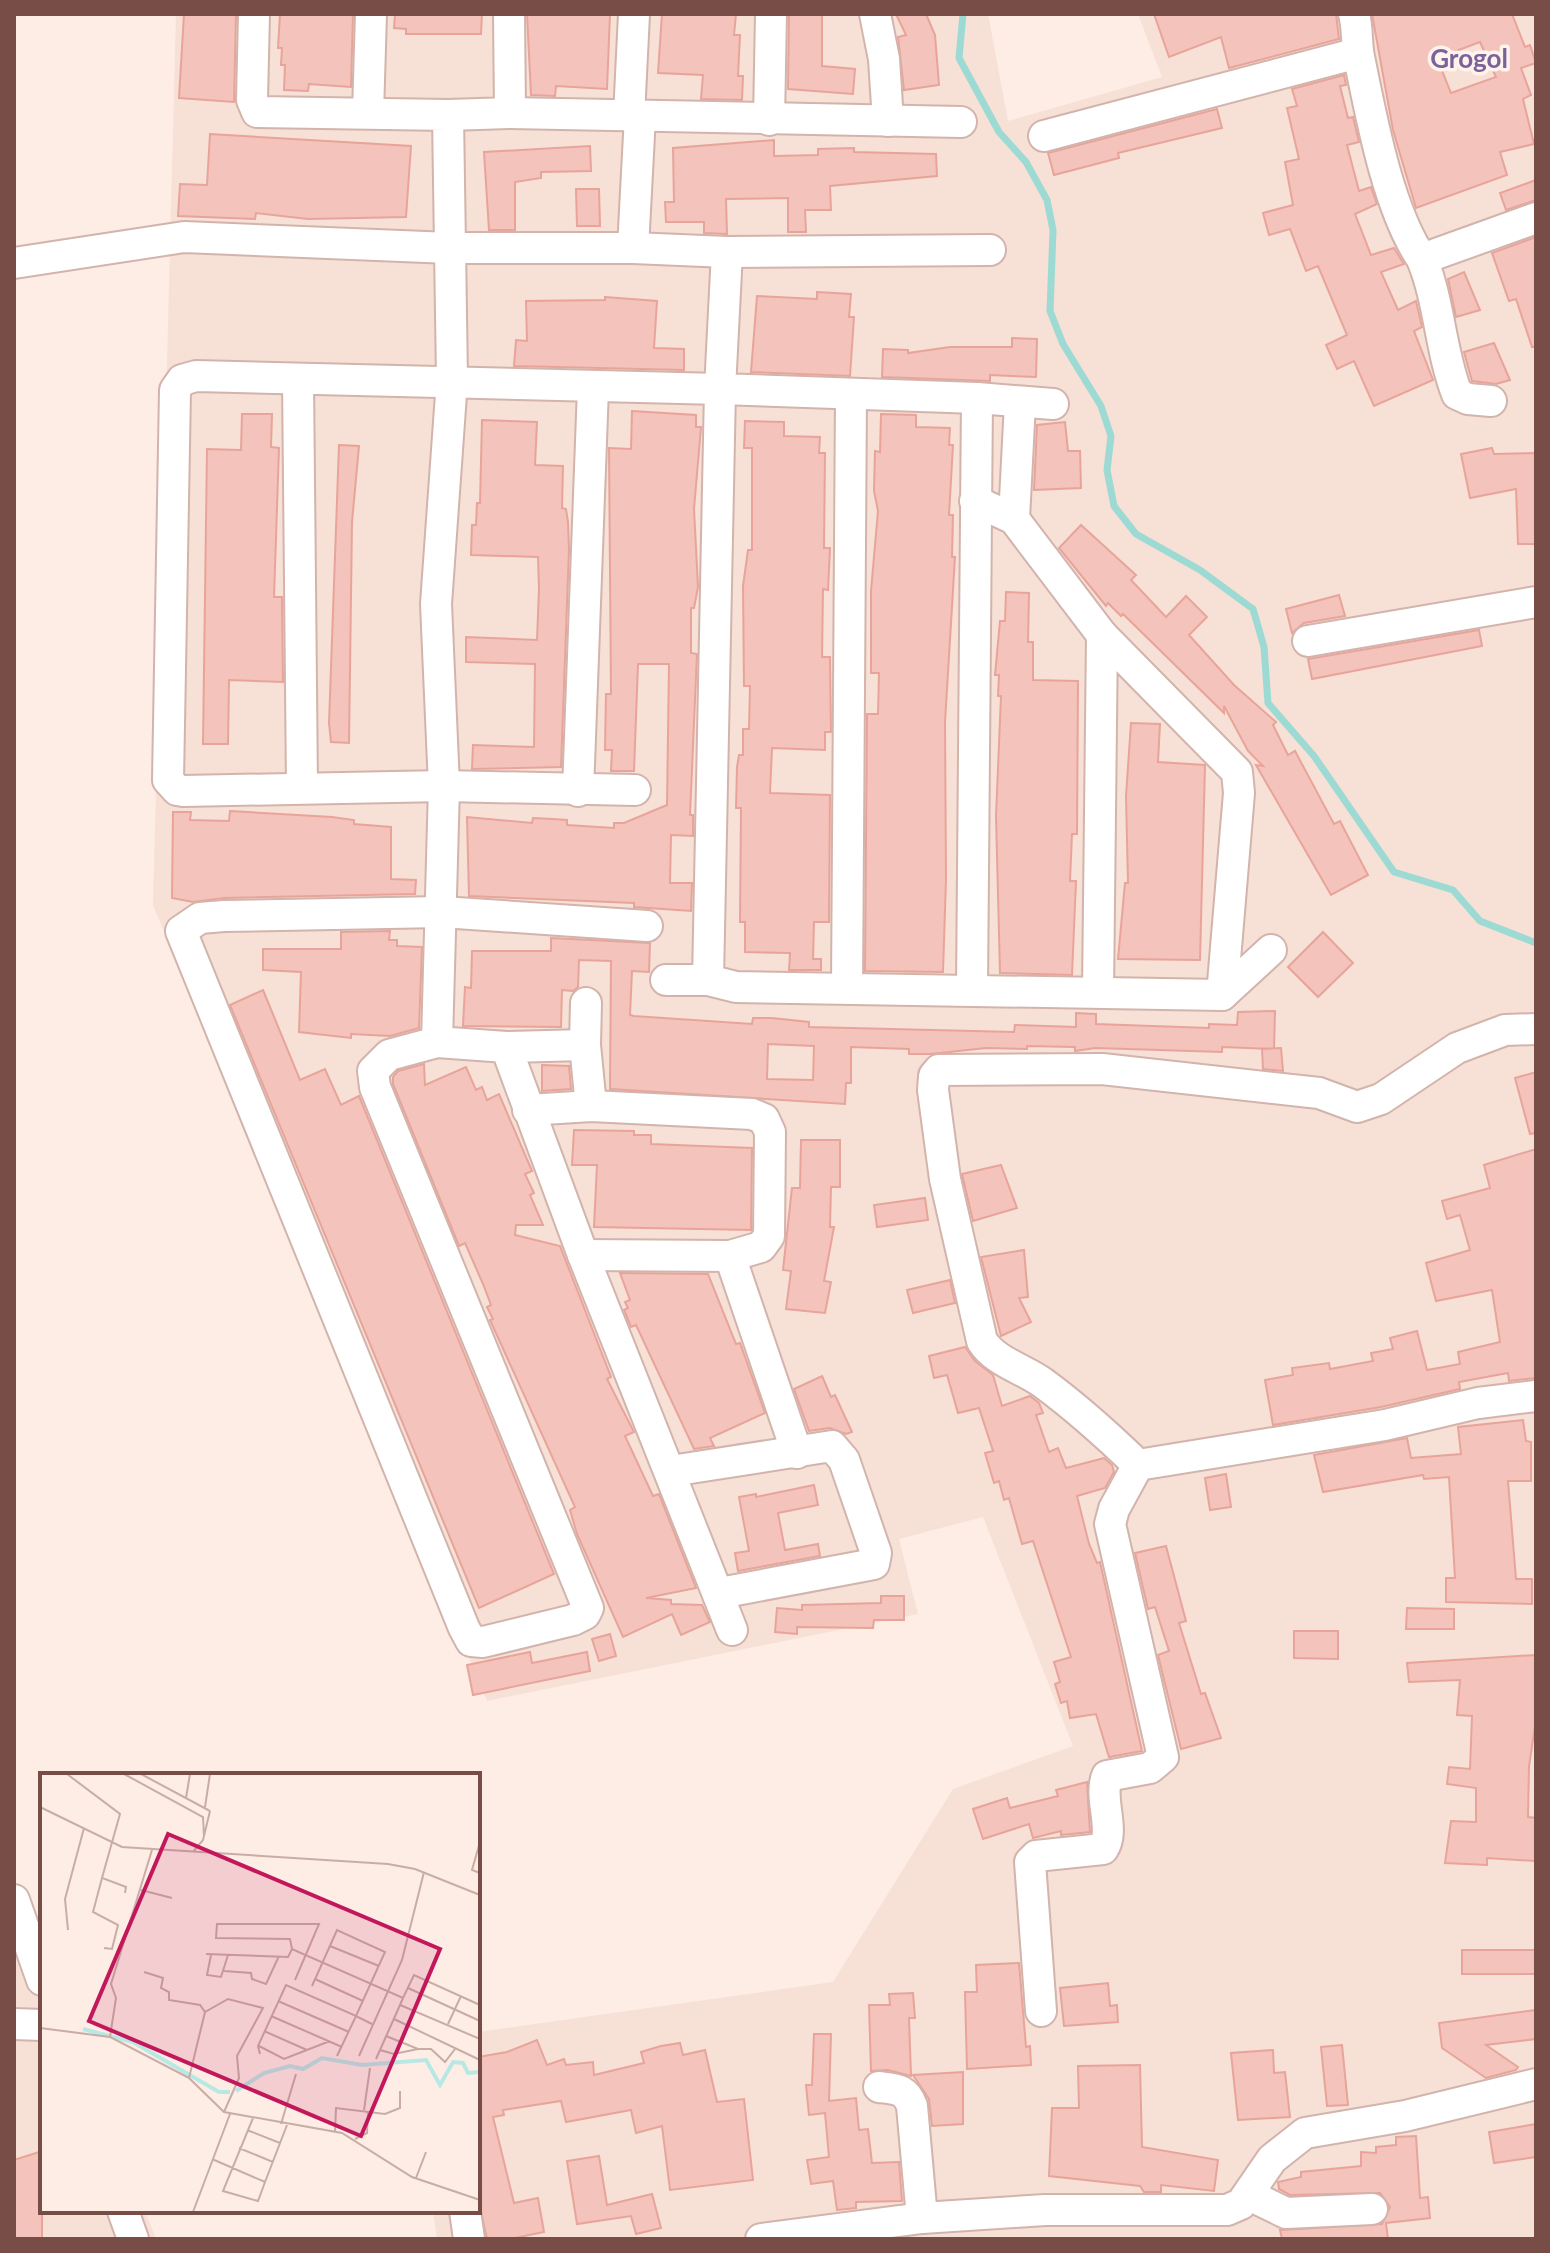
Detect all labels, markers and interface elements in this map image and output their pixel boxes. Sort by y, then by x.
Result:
district label: Grogol [1430,42,1508,74]
inset map [40,1773,480,2213]

